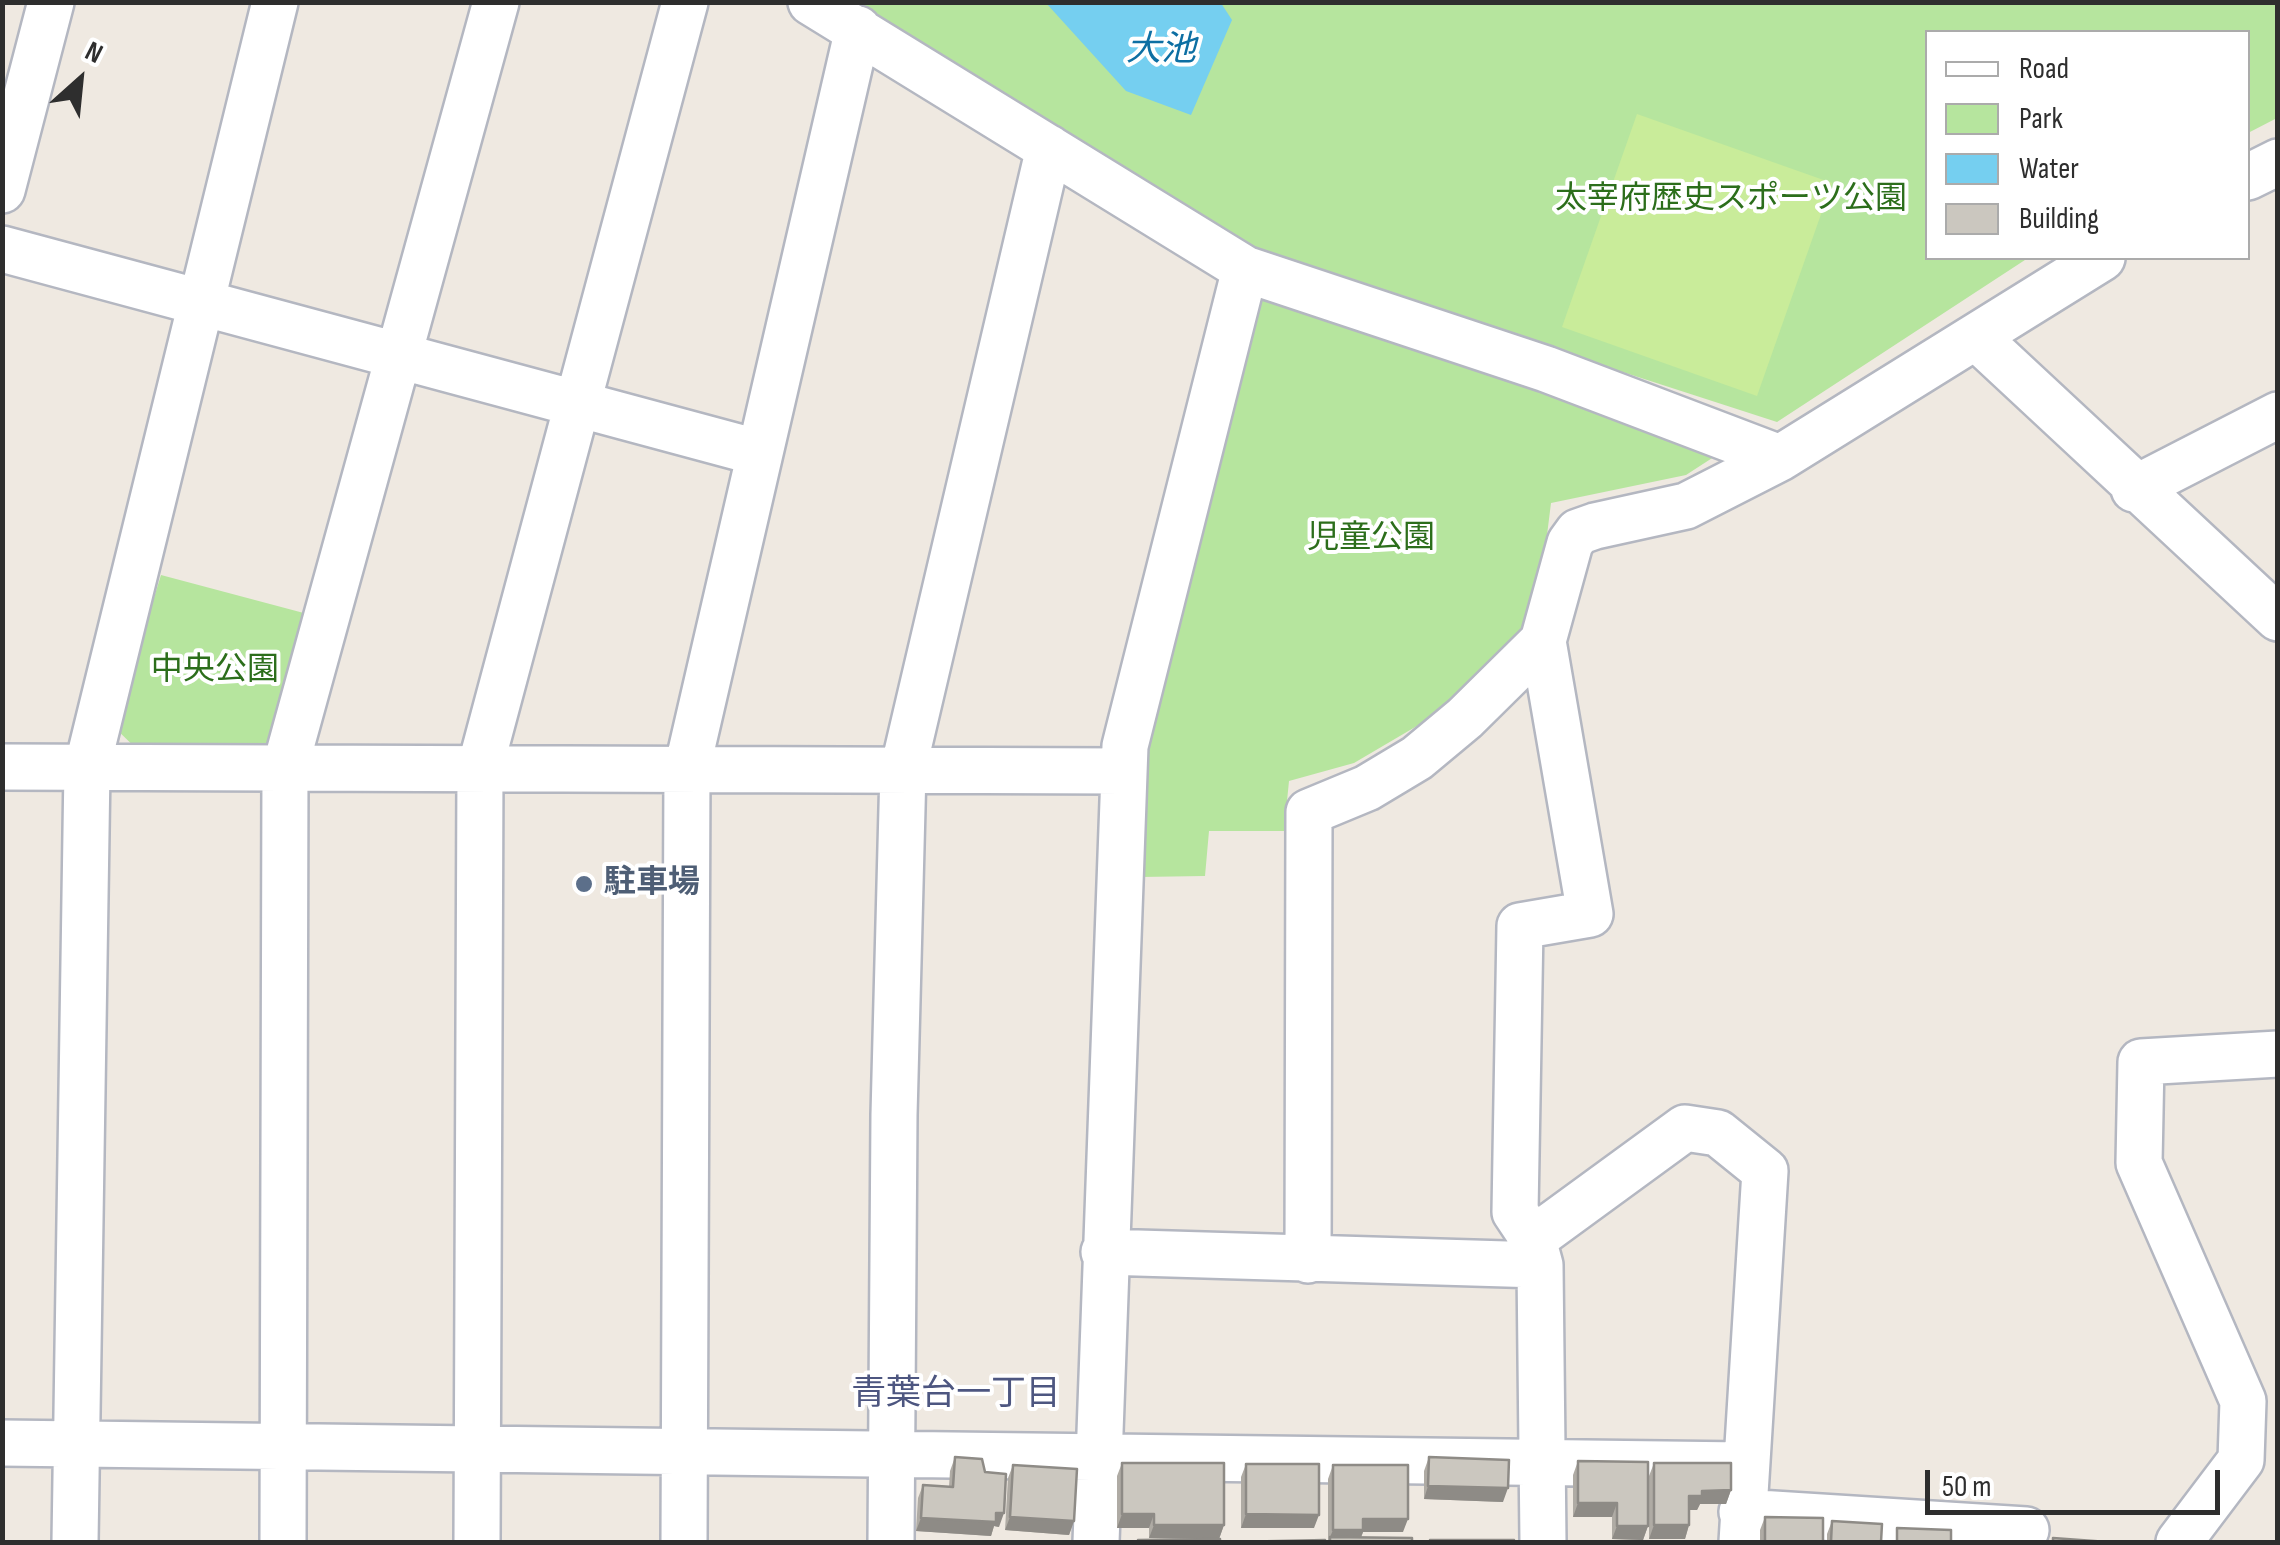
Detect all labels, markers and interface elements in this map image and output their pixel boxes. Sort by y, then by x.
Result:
north arrow [30,30,130,130]
water label: 大池 [1126,30,1196,72]
legend [1925,30,2250,260]
text: N [80,35,108,71]
text: Road [2019,51,2069,87]
text: Park [2019,101,2063,137]
text: Water [2019,151,2079,187]
park label: 太宰府歴史スポーツ公園 [1555,181,1907,219]
text: Building [2019,201,2099,237]
park label: 児童公園 [1307,520,1435,558]
park label: 中央公園 [151,652,279,690]
place label: 駐車場 [604,865,700,903]
marker: 駐車場 [573,873,595,895]
district label: 青葉台一丁目 [851,1374,1061,1416]
scale bar [1930,1450,2225,1512]
text: 50 m [1942,1469,1991,1505]

